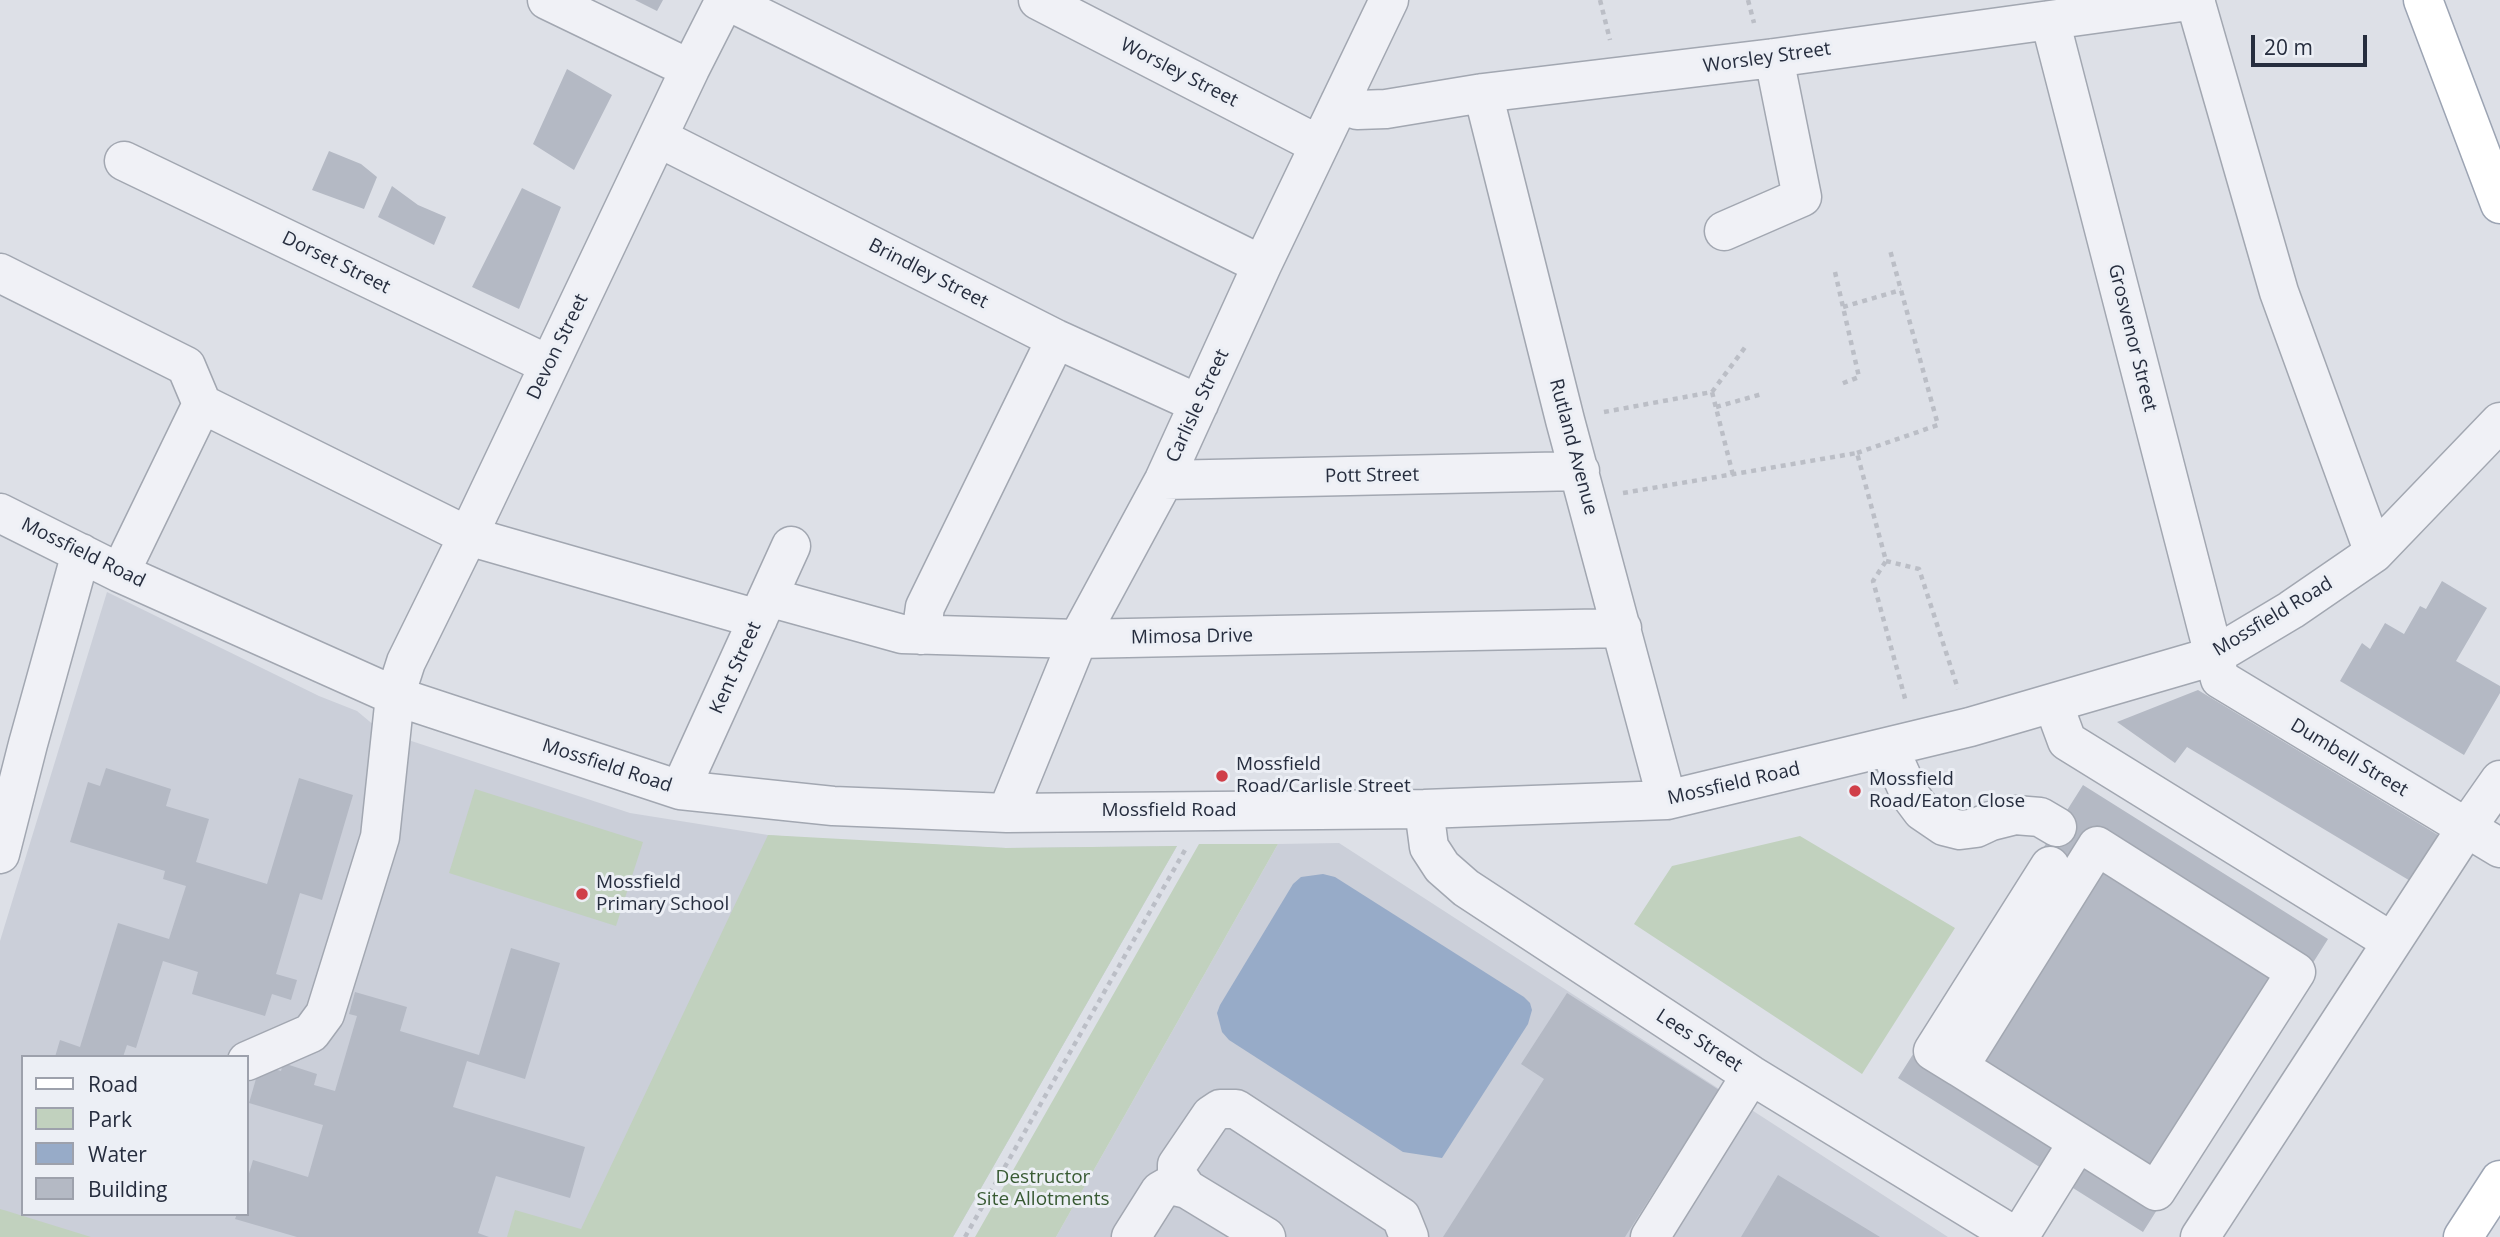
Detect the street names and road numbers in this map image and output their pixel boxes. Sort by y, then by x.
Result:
street label: Worsley Street [1116,34,1242,112]
street label: Worsley Street [1702,38,1832,78]
street label: Dorset Street [278,227,394,299]
street label: Brindley Street [864,234,992,314]
street label: Grosvenor Street [2103,262,2161,414]
street label: Devon Street [523,290,593,404]
street label: Carlisle Street [1162,346,1234,466]
street label: Rutland Avenue [1544,376,1602,518]
street label: Pott Street [1325,464,1419,488]
street label: Mossfield Road [17,513,149,593]
street label: Mossfield Road [2209,572,2337,662]
street label: Kent Street [706,618,766,718]
street label: Mimosa Drive [1131,625,1253,649]
street label: Dumbell Street [2286,714,2412,802]
street label: Mossfield Road [539,734,675,798]
street label: Mossfield Road [1666,758,1802,810]
street label: Mossfield Road [1101,800,1237,822]
street label: Lees Street [1652,1005,1746,1077]

